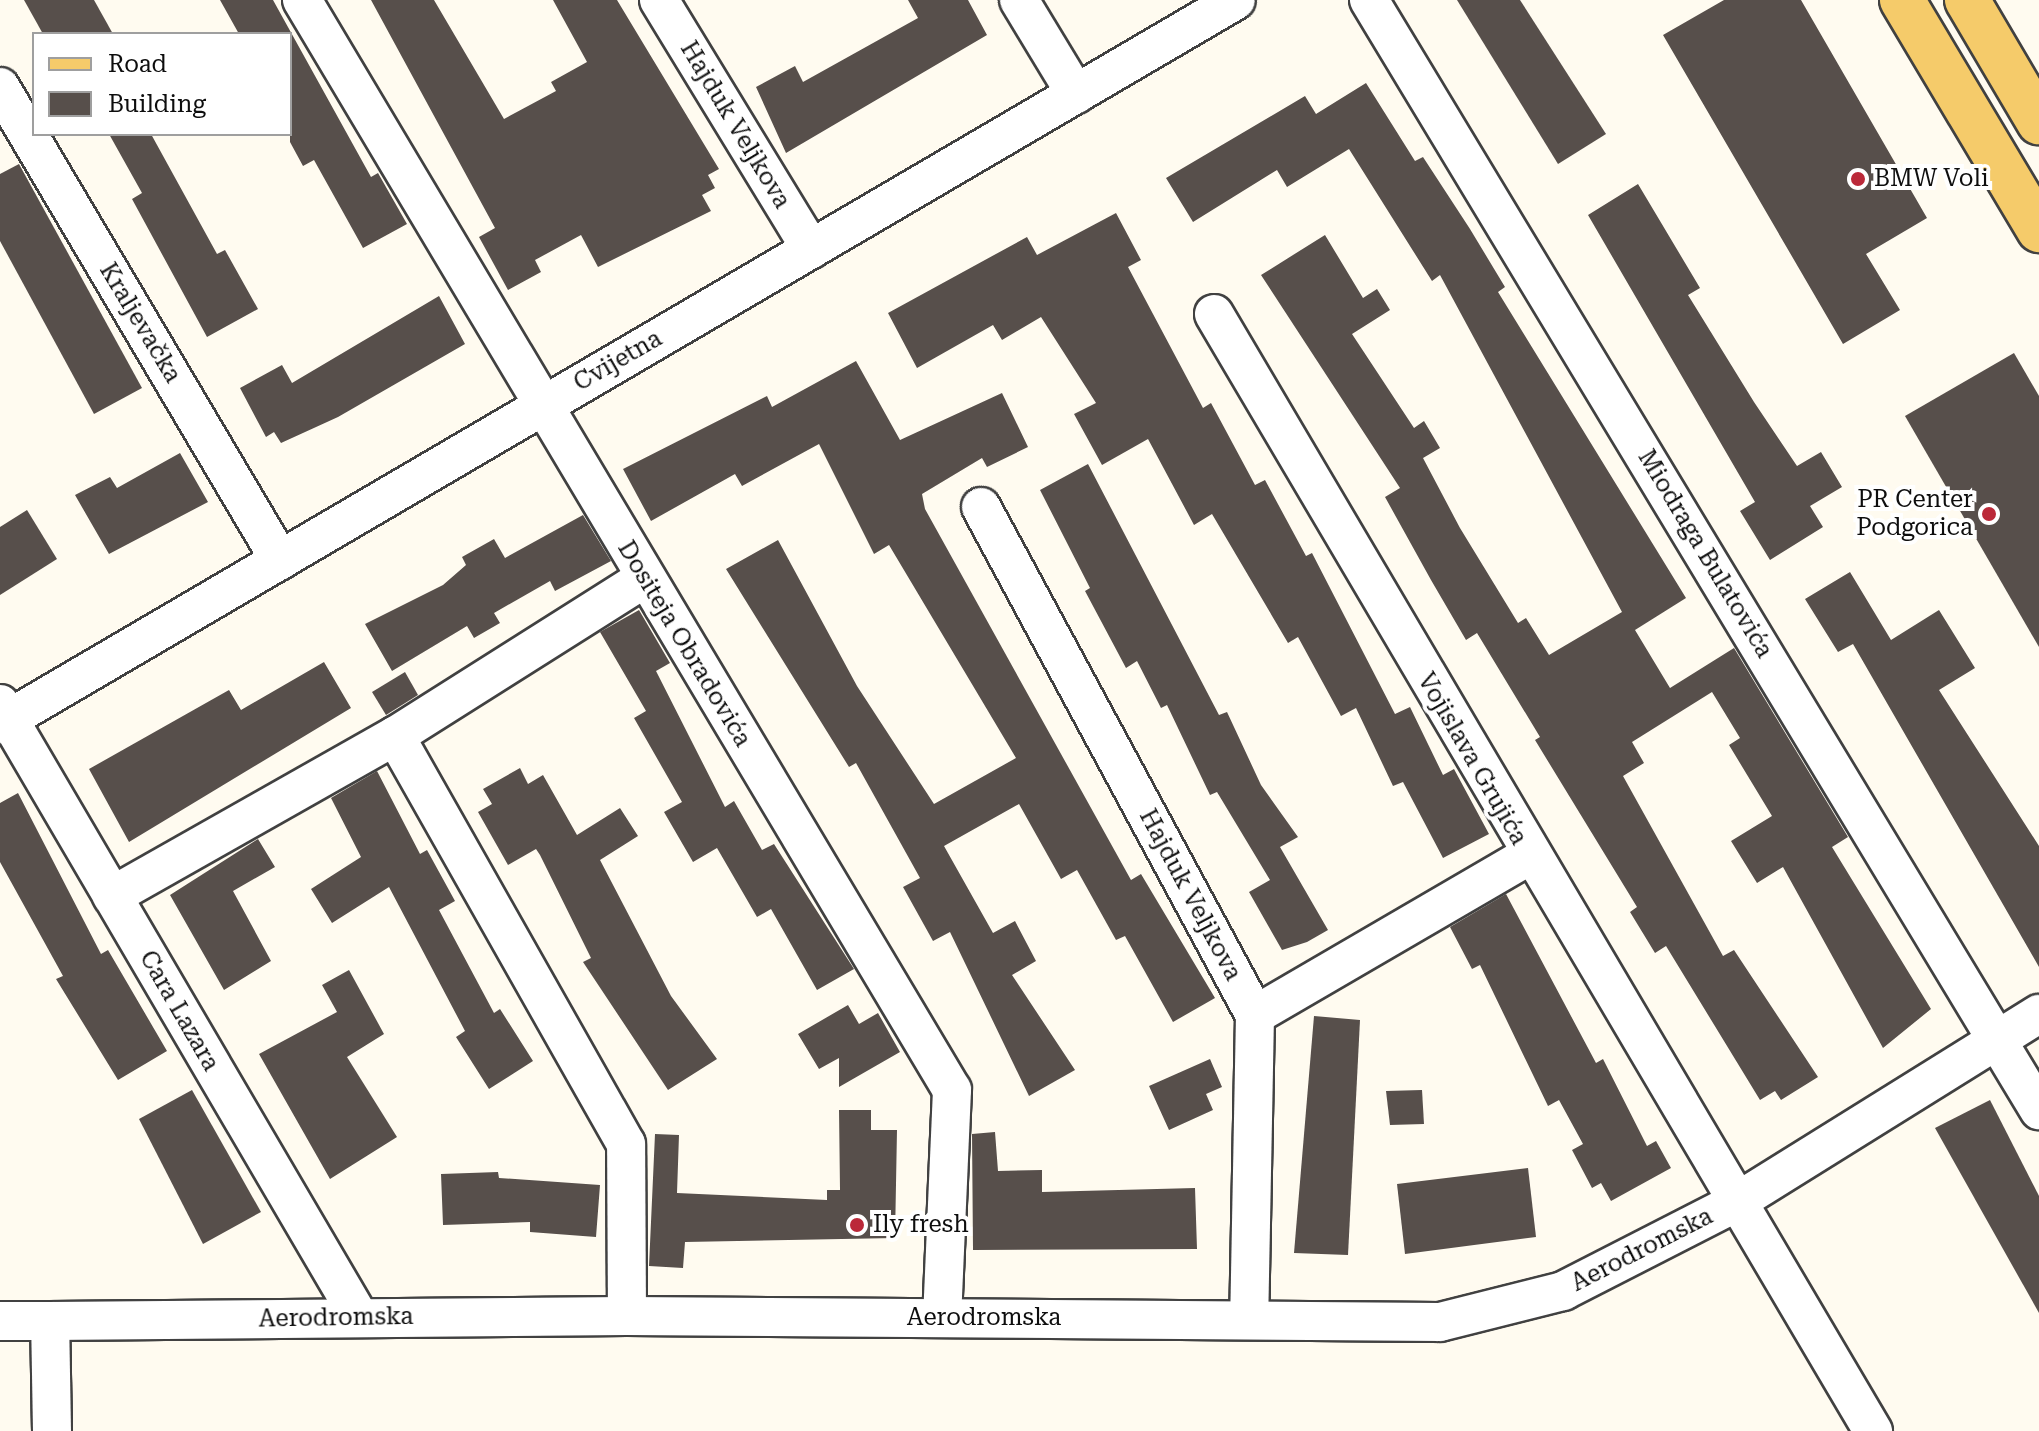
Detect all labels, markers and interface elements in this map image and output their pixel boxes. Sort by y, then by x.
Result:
legend [32,32,292,136]
street label: Hajduk Veljkova [674,36,796,214]
text: Road [108,50,167,78]
text: Building [108,90,206,118]
place label: BMW Voli [1874,165,1989,193]
marker: BMW Voli [1849,170,1867,188]
street label: Kraljevačka [93,258,187,388]
street label: Cvijetna [569,324,667,398]
street label: Miodraga Bulatovića [1631,445,1779,663]
place label: PR Center Podgorica [1856,486,1973,542]
marker: PR Center Podgorica [1980,505,1998,523]
street label: Dositeja Obradovića [611,536,757,752]
street label: Vojislava Grujića [1411,668,1533,850]
street label: Hajduk Veljkova [1133,804,1247,986]
street label: Cara Lazara [133,946,225,1076]
street label: Aerodromska [1567,1202,1717,1298]
place label: Ily fresh [873,1211,969,1239]
marker: Ily fresh [848,1216,866,1234]
street label: Aerodromska [258,1302,414,1334]
street label: Aerodromska [907,1304,1061,1332]

